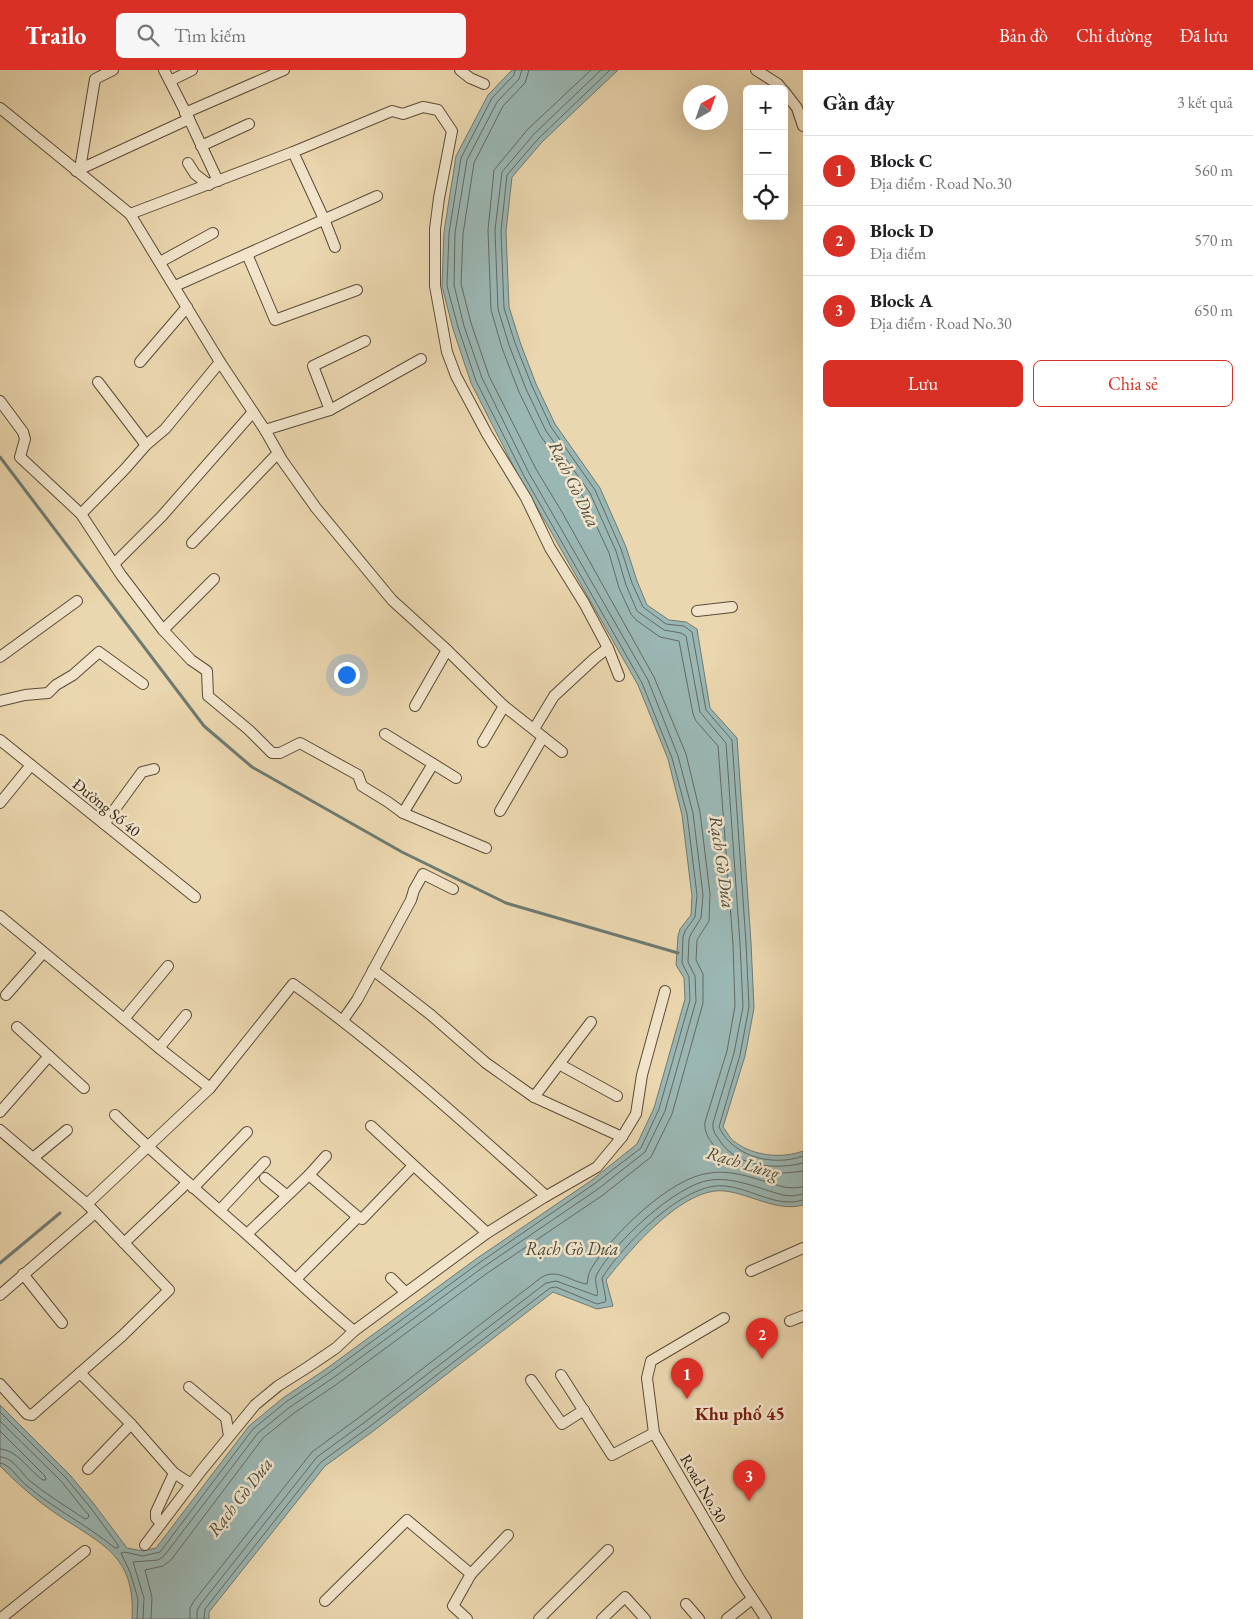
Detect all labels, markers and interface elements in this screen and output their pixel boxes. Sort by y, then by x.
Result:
search box [116,13,466,58]
text: Trailo [25,20,86,51]
icon: search [134,21,162,49]
text: Tìm kiếm [174,23,246,48]
text: Bản đồ [999,24,1048,47]
text: Chỉ đường [1076,24,1152,47]
text: Đã lưu [1180,24,1228,47]
north arrow [683,85,728,130]
map controls [743,85,788,220]
button: + [743,85,788,130]
text: Gần đây [823,89,895,116]
text: 3 kết quả [1177,92,1233,113]
button: − [743,130,788,175]
text: Block C [870,148,933,173]
text: 1 [835,160,843,181]
text: 560 m [1194,160,1233,181]
text: Địa điểm · Road No.30 [870,173,1012,194]
button: locate [743,175,788,220]
text: Block D [870,218,934,243]
text: 2 [835,230,843,251]
text: 570 m [1194,230,1233,251]
text: Địa điểm [870,243,926,264]
text: Block A [870,288,933,313]
text: 3 [835,300,843,321]
text: 650 m [1194,300,1233,321]
text: Địa điểm · Road No.30 [870,313,1012,334]
button: Lưu [823,360,1023,407]
button: Chia sẻ [1033,360,1233,407]
water label: Rạch Gò Dưa [544,437,605,531]
your location [334,662,360,688]
street label: Đường Số 40 [68,774,145,841]
water label: Rạch Gò Dưa [705,814,740,910]
water label: Rạch Lùng [704,1141,783,1186]
water label: Rạch Gò Dưa [525,1237,619,1260]
pin: 2 [746,1318,778,1359]
pin: 1 [671,1358,703,1399]
district label: Khu phố 45 [695,1402,785,1425]
street label: Road No.30 [675,1450,732,1527]
water label: Rạch Gò Dưa [202,1453,277,1541]
pin: 3 [733,1460,765,1501]

